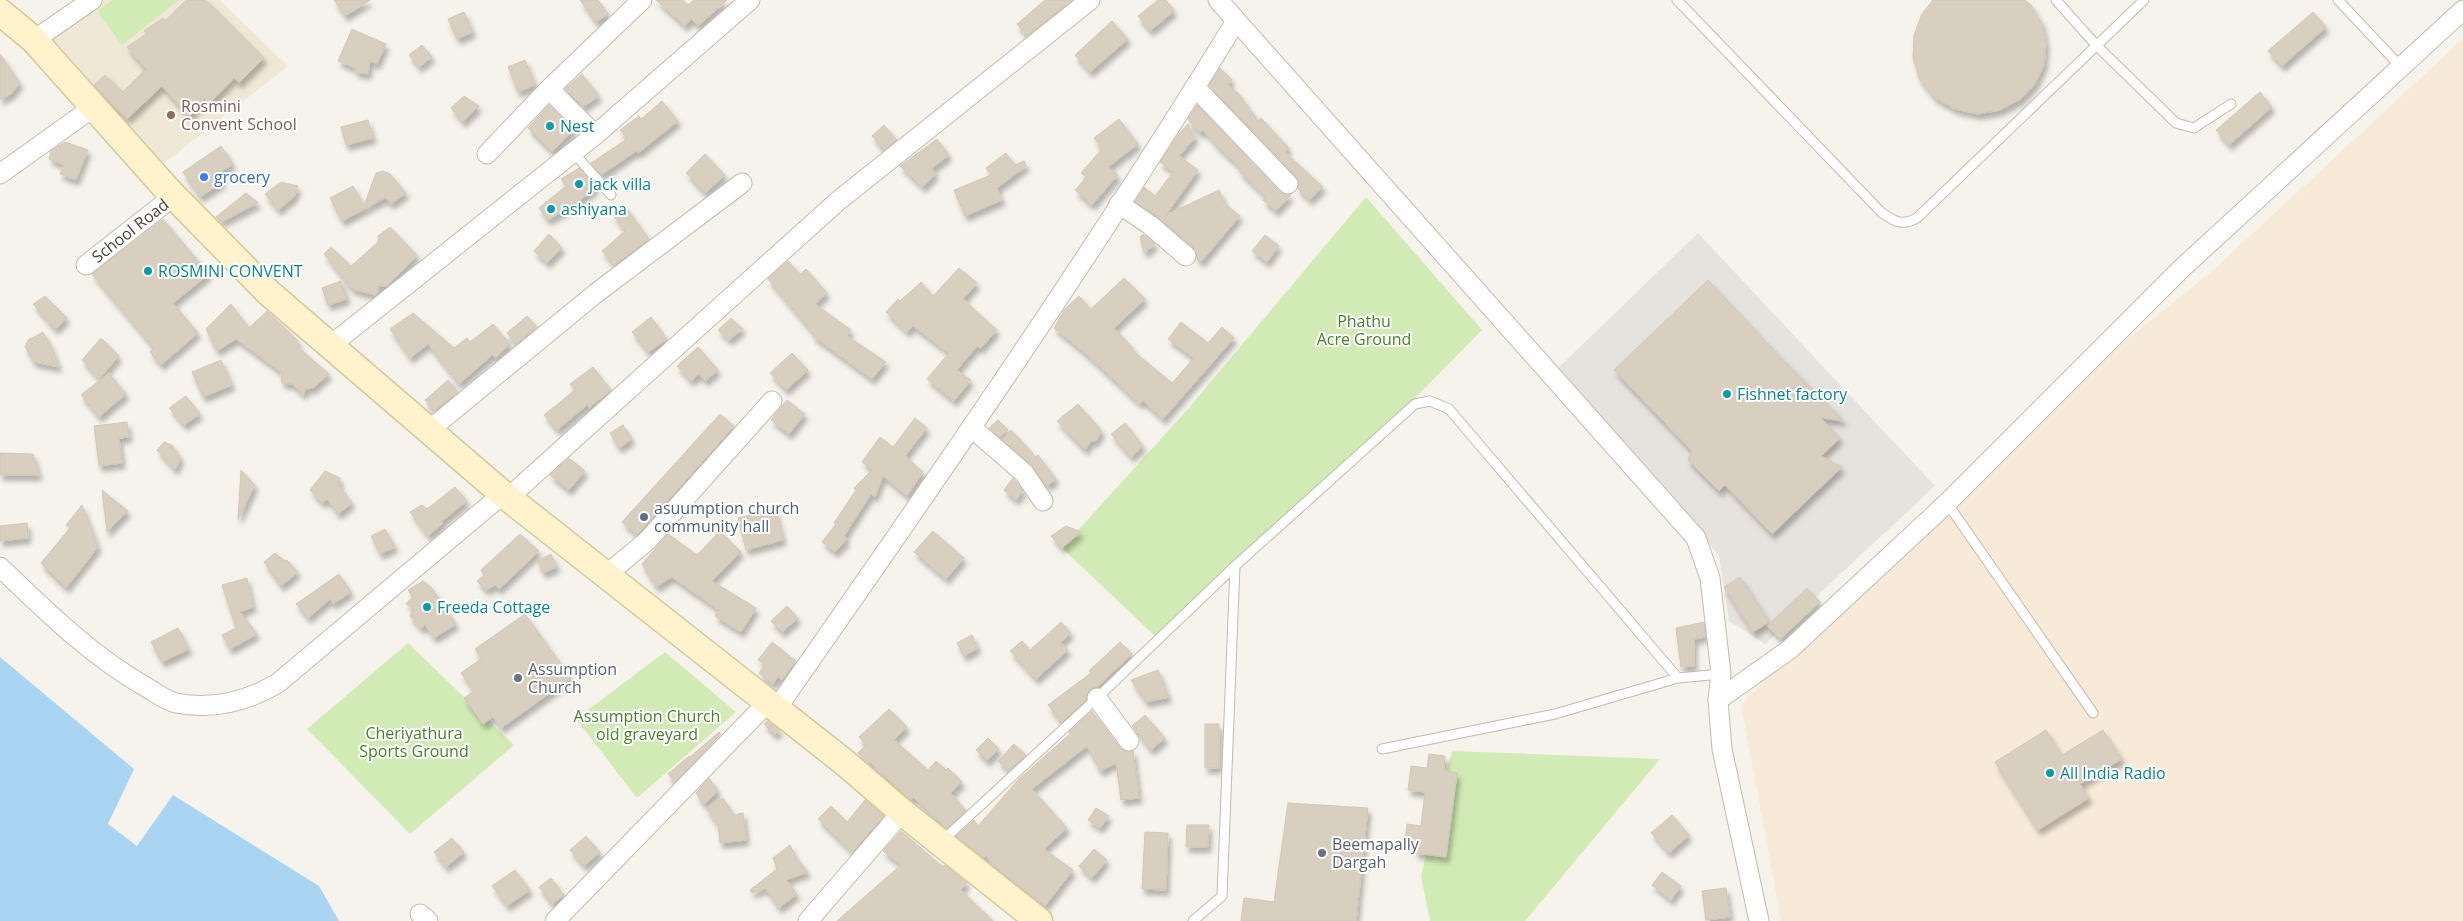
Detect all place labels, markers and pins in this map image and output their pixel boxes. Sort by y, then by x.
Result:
place label: Rosmini Convent School [181,95,297,135]
marker: Rosmini Convent School [165,109,177,121]
place label: Nest [560,115,595,137]
marker: Nest [544,120,556,132]
place label: grocery [214,166,271,188]
marker: grocery [198,171,210,183]
place label: jack villa [588,173,651,195]
marker: jack villa [573,178,585,190]
place label: ashiyana [561,198,627,220]
marker: ashiyana [545,203,557,215]
place label: ROSMINI CONVENT [158,260,303,282]
marker: ROSMINI CONVENT [142,265,154,277]
place label: Fishnet factory [1737,383,1848,405]
marker: Fishnet factory [1721,388,1733,400]
place label: asuumption church community hall [654,497,799,537]
marker: asuumption church community hall [638,511,650,523]
place label: Freeda Cottage [437,596,550,618]
marker: Freeda Cottage [421,601,433,613]
place label: Assumption Church [528,658,617,698]
marker: Assumption Church [512,672,524,684]
place label: All India Radio [2060,762,2166,784]
marker: All India Radio [2044,767,2056,779]
place label: Beemapally Dargah [1332,833,1420,873]
marker: Beemapally Dargah [1316,847,1328,859]

